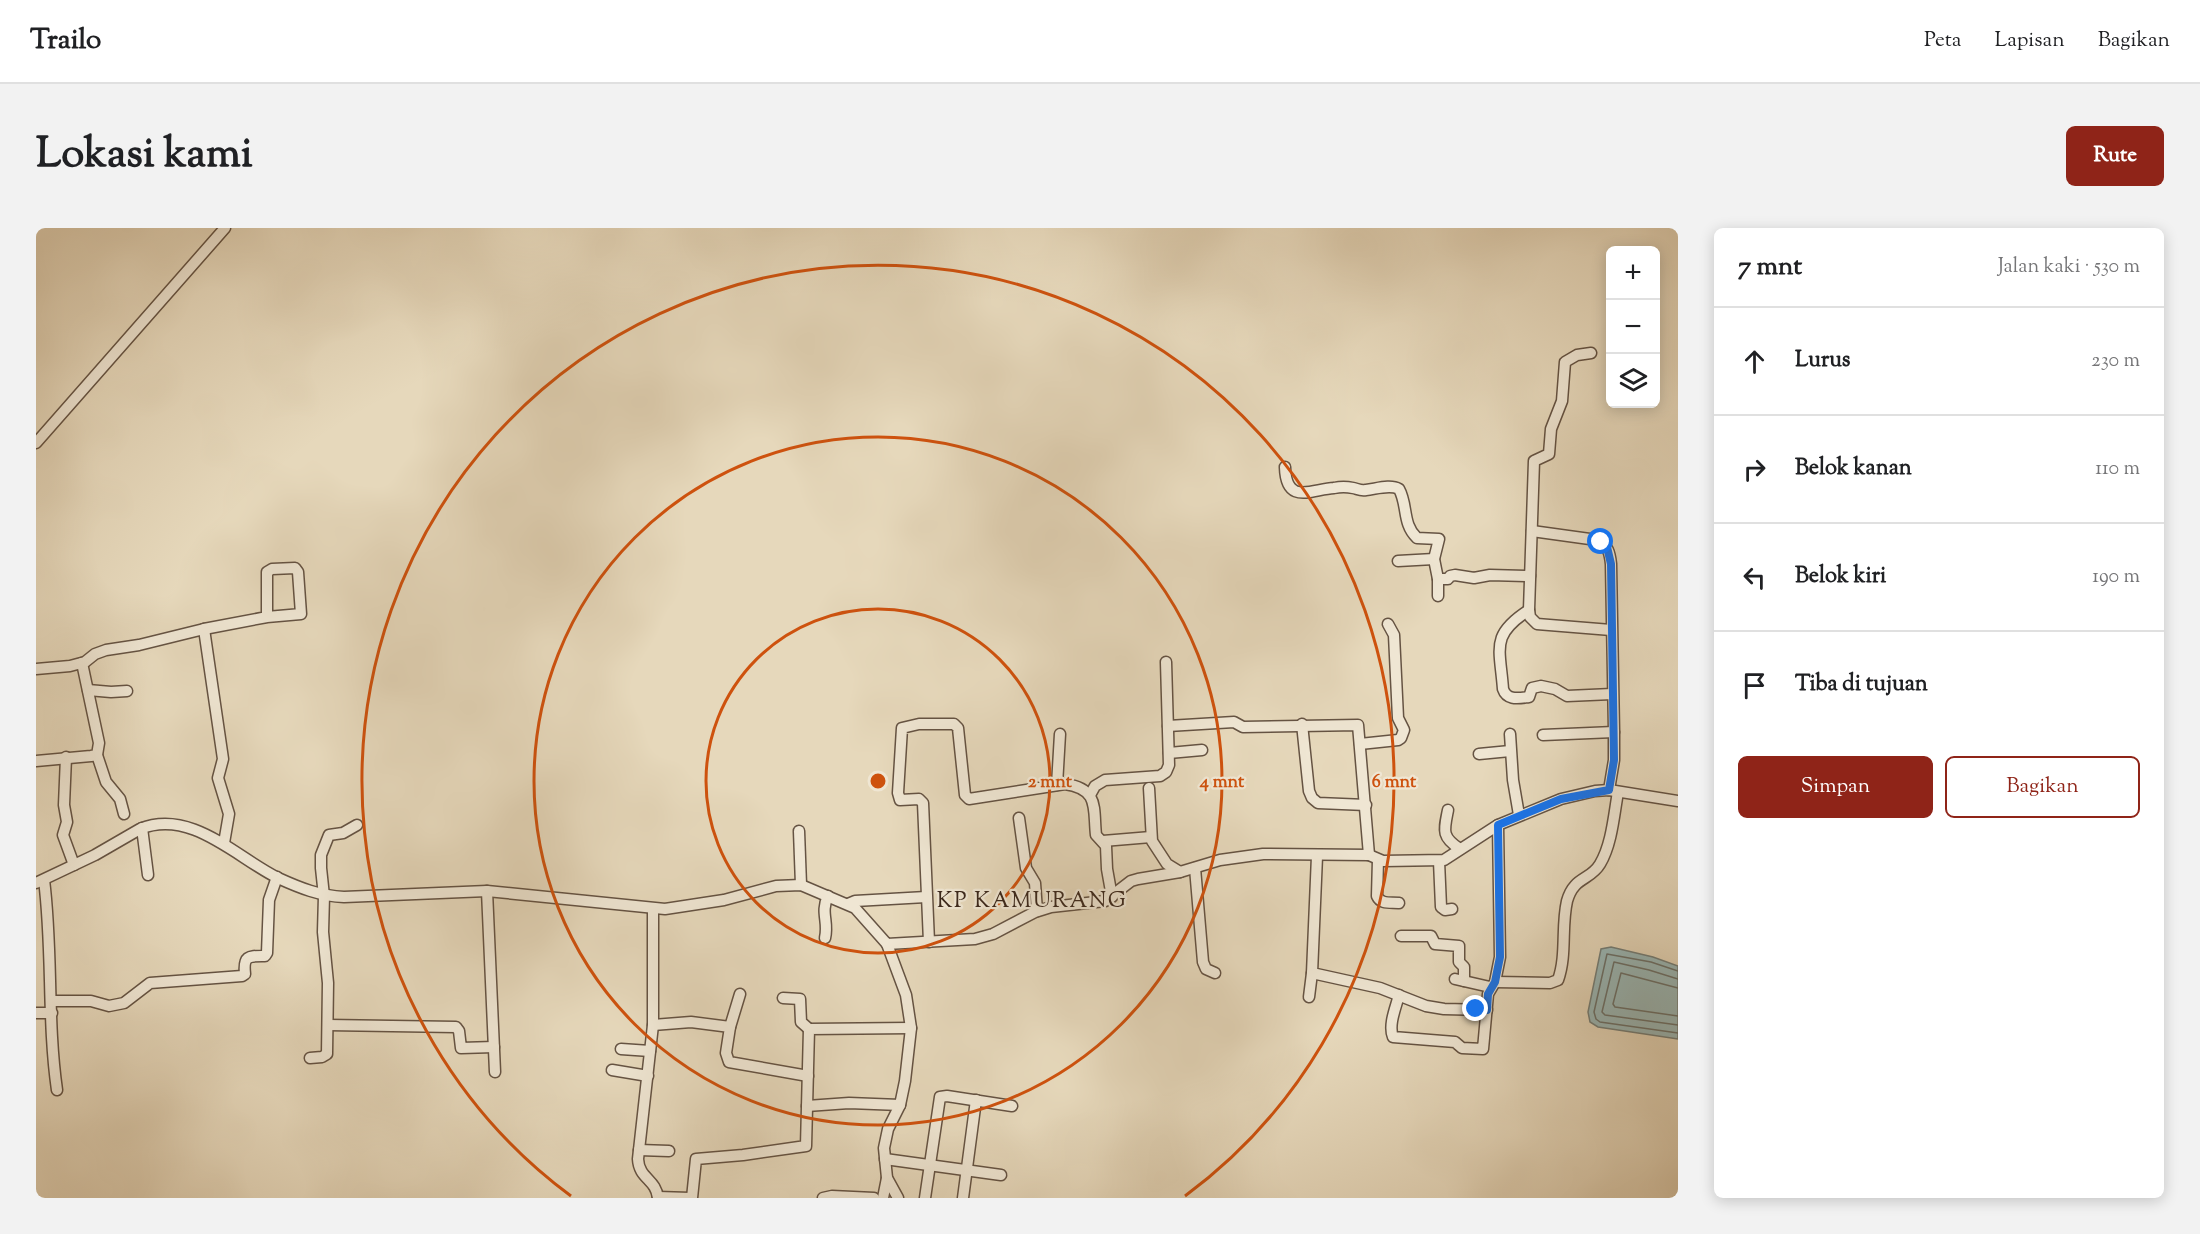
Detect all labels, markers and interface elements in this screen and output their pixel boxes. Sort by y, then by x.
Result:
text: Trailo [30,21,101,61]
text: Peta [1924,26,1962,56]
text: Lapisan [1995,26,2065,56]
text: Bagikan [2098,26,2170,56]
text: Lokasi kami [36,126,253,186]
button: Rute [2066,126,2164,186]
map controls [1606,246,1660,408]
button: + [1606,246,1660,300]
text: 7 mnt [1738,249,1802,286]
text: Jalan kaki · 530 m [1998,253,2140,282]
button: − [1606,300,1660,354]
icon: ahead [1738,345,1771,378]
text: Lurus [1795,345,1851,377]
text: 230 m [2091,347,2140,376]
button: layers [1606,354,1660,408]
icon: right [1738,453,1771,486]
text: Belok kanan [1795,453,1912,485]
text: 110 m [2095,455,2140,484]
route start [1587,528,1613,554]
icon: left [1738,561,1771,594]
text: Belok kiri [1795,561,1886,593]
text: 190 m [2092,563,2140,592]
icon: arrive [1738,669,1771,702]
text: Tiba di tujuan [1795,669,1928,701]
button: Simpan [1738,756,1933,818]
button: Bagikan [1945,756,2140,818]
text: 2 mnt [1028,770,1073,796]
text: 4 mnt [1199,770,1245,796]
text: 6 mnt [1372,770,1417,796]
centre of rings [868,771,888,791]
district label: KP KAMURANG [937,886,1127,918]
route end [1462,995,1488,1021]

